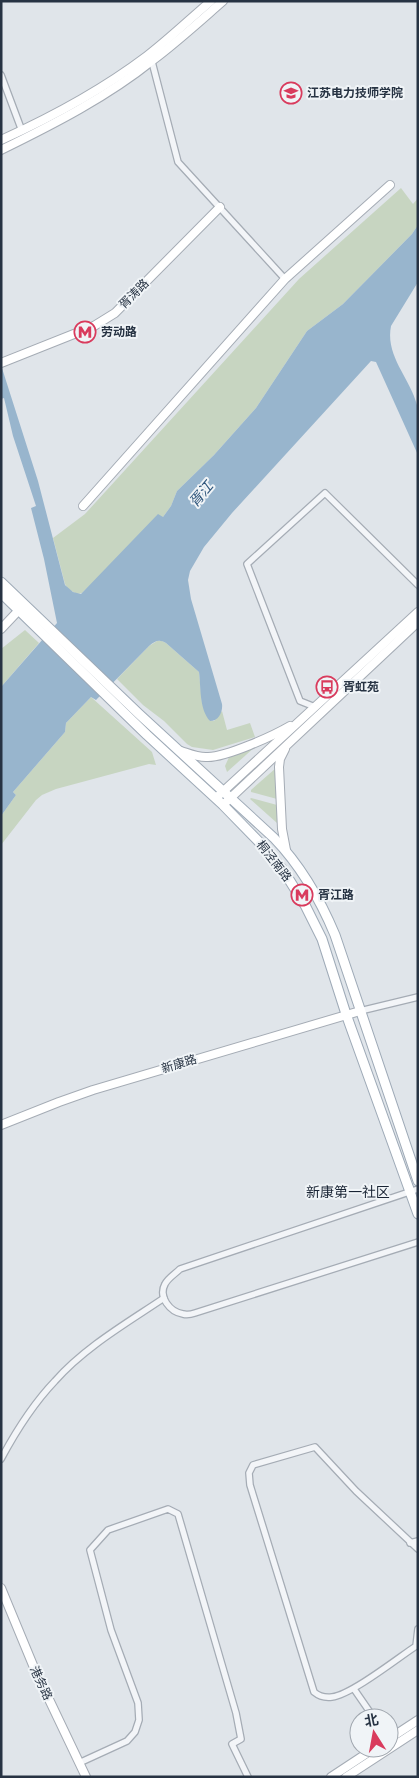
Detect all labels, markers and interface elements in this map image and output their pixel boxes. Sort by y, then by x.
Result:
school or university icon: 江苏电力技师学院 [279,81,303,105]
place label: 江苏电力技师学院 [307,86,403,100]
street label: 胥涛路 [116,276,152,312]
metro station icon: 劳动路 [73,320,97,344]
place label: 劳动路 [101,325,137,339]
water label: 胥江 [186,477,217,510]
bus stop icon: 胥虹苑 [315,675,339,699]
place label: 胥虹苑 [343,680,379,694]
street label: 桐泾南路 [254,838,294,884]
metro station icon: 胥江路 [290,883,314,907]
place label: 胥江路 [318,888,354,902]
street label: 新康路 [160,1052,198,1076]
district label: 新康第一社区 [306,1184,390,1200]
street label: 港务路 [27,1664,55,1702]
north arrow [349,1708,399,1758]
text: 北 [363,1711,380,1729]

